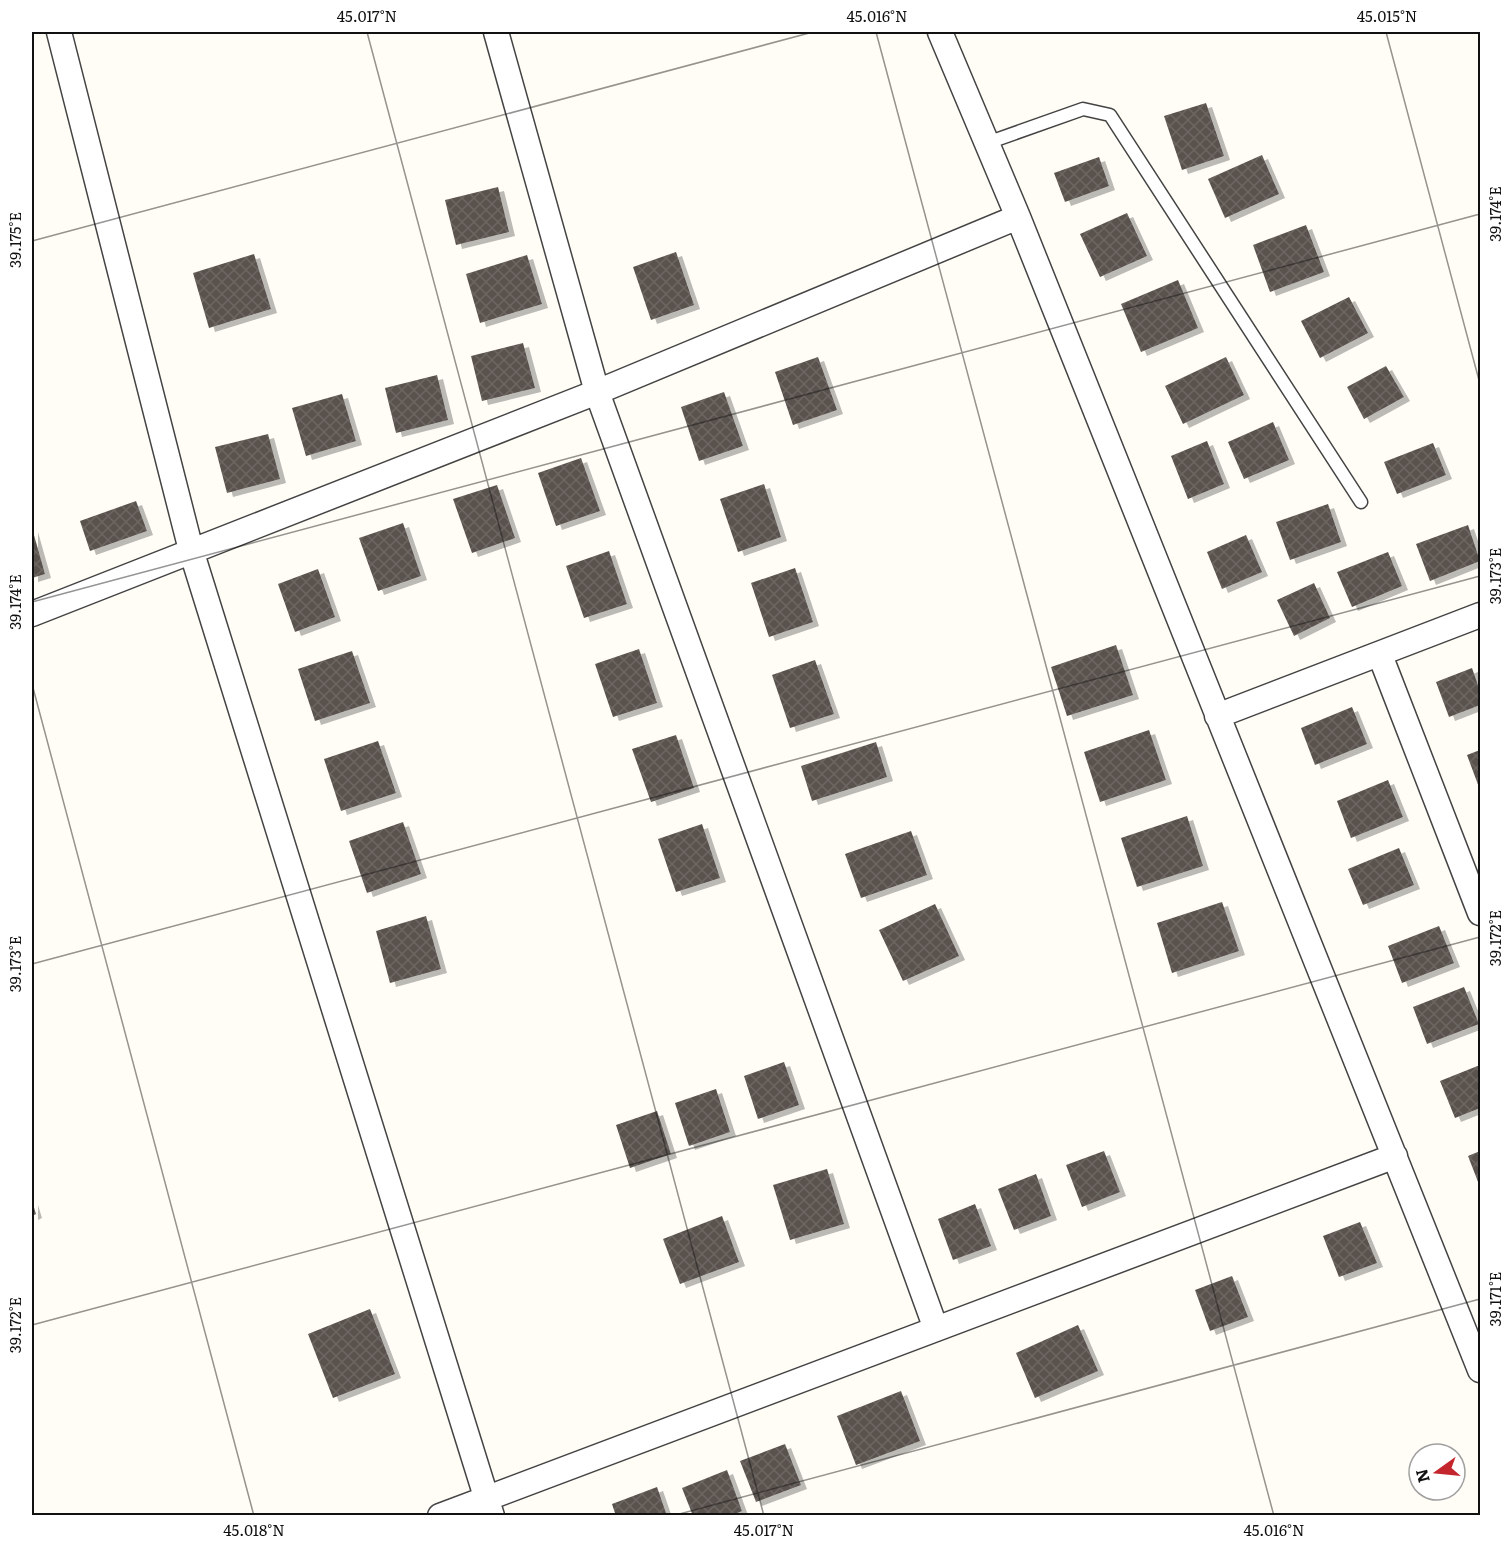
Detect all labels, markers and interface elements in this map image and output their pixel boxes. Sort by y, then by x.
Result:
text: 45.017°N [337,4,397,27]
text: 45.016°N [846,4,908,27]
text: 45.015°N [1357,4,1417,27]
text: 39.174°E [1483,186,1506,242]
text: 39.175°E [3,212,26,268]
text: 39.173°E [1483,548,1506,604]
text: 39.174°E [3,574,26,630]
text: 39.172°E [1483,910,1506,966]
text: 39.173°E [3,936,26,992]
text: 39.171°E [1483,1272,1506,1326]
text: 39.172°E [3,1297,26,1353]
north arrow [1407,1442,1467,1502]
text: N [1408,1467,1435,1486]
text: 45.018°N [223,1518,285,1541]
text: 45.017°N [734,1518,794,1541]
text: 45.016°N [1243,1518,1305,1541]

